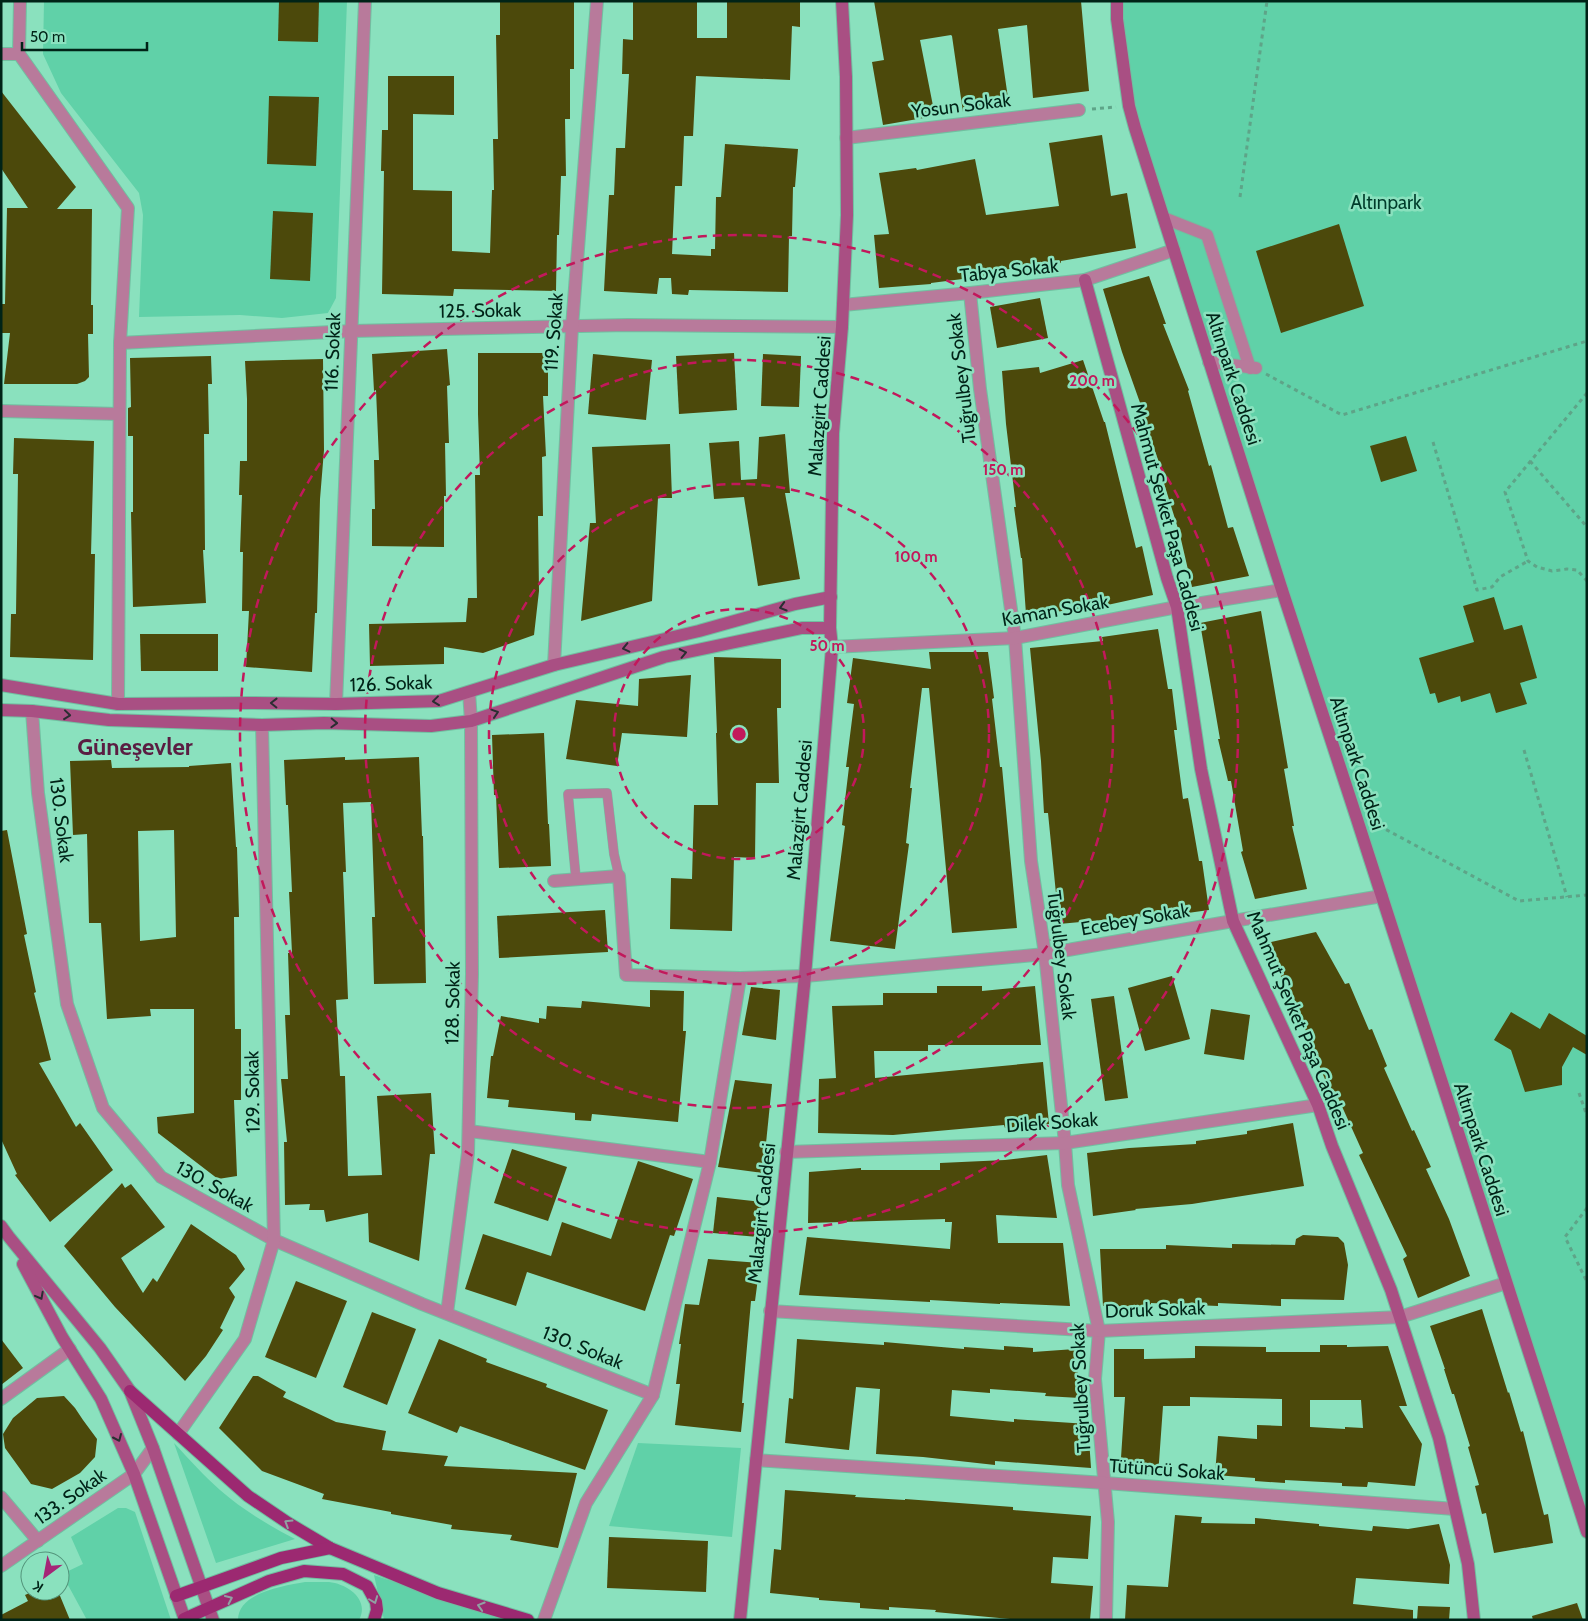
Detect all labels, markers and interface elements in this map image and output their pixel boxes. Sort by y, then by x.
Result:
scale bar [22,20,148,52]
text: 50 m [30,28,65,46]
street label: Yosun Sokak [909,88,1013,123]
park label: Altınpark [1350,191,1422,214]
street label: Tabya Sokak [959,254,1060,287]
street label: 119. Sokak [539,292,568,372]
street label: 125. Sokak [439,298,522,323]
street label: Altınpark Caddesi [1201,308,1266,448]
street label: 116. Sokak [320,312,345,392]
street label: Tuğrulbey Sokak [942,312,981,444]
street label: Malazgirt Caddesi [803,335,836,477]
text: 200 m [1069,372,1115,390]
street label: Mahmut Şevket Paşa Caddesi [1126,401,1209,634]
text: 150 m [983,461,1023,479]
text: 100 m [894,548,938,566]
street label: Kaman Sokak [1000,590,1111,631]
one-way arrow [780,602,788,612]
text: 50 m [809,637,845,655]
one-way arrow [622,642,631,653]
one-way arrow [679,648,688,659]
street label: 126. Sokak [349,671,433,696]
street label: Altınpark Caddesi [1325,693,1390,833]
one-way arrow [432,695,440,706]
one-way arrow [269,698,277,708]
one-way arrow [64,709,72,720]
one-way arrow [490,709,499,719]
one-way arrow [331,718,339,728]
centre of rings [730,725,748,743]
district label: Güneşevler [77,732,193,761]
street label: Malazgirt Caddesi [782,739,817,881]
street label: 130. Sokak [45,776,78,864]
street label: Tuğrulbey Sokak [1042,889,1081,1021]
street label: Ecebey Sokak [1079,899,1192,940]
street label: Mahmut Şevket Paşa Caddesi [1242,907,1355,1133]
street label: 128. Sokak [440,961,465,1045]
street label: 129. Sokak [240,1050,265,1133]
street label: Altınpark Caddesi [1449,1079,1514,1219]
street label: Dilek Sokak [1005,1108,1099,1137]
street label: Malazgirt Caddesi [743,1142,780,1284]
street label: 130. Sokak [172,1156,258,1217]
one-way arrow [34,1290,44,1299]
street label: Doruk Sokak [1104,1296,1206,1323]
street label: 130. Sokak [539,1321,627,1374]
street label: Tuğrulbey Sokak [1066,1322,1095,1453]
one-way arrow [112,1433,123,1442]
street label: Tütüncü Sokak [1108,1454,1226,1485]
street label: 133. Sokak [30,1463,111,1530]
one-way arrow [284,1520,294,1529]
north arrow [20,1551,70,1601]
text: K [29,1577,47,1597]
one-way arrow [224,1595,233,1606]
one-way arrow [368,1595,378,1604]
one-way arrow [477,1601,486,1611]

